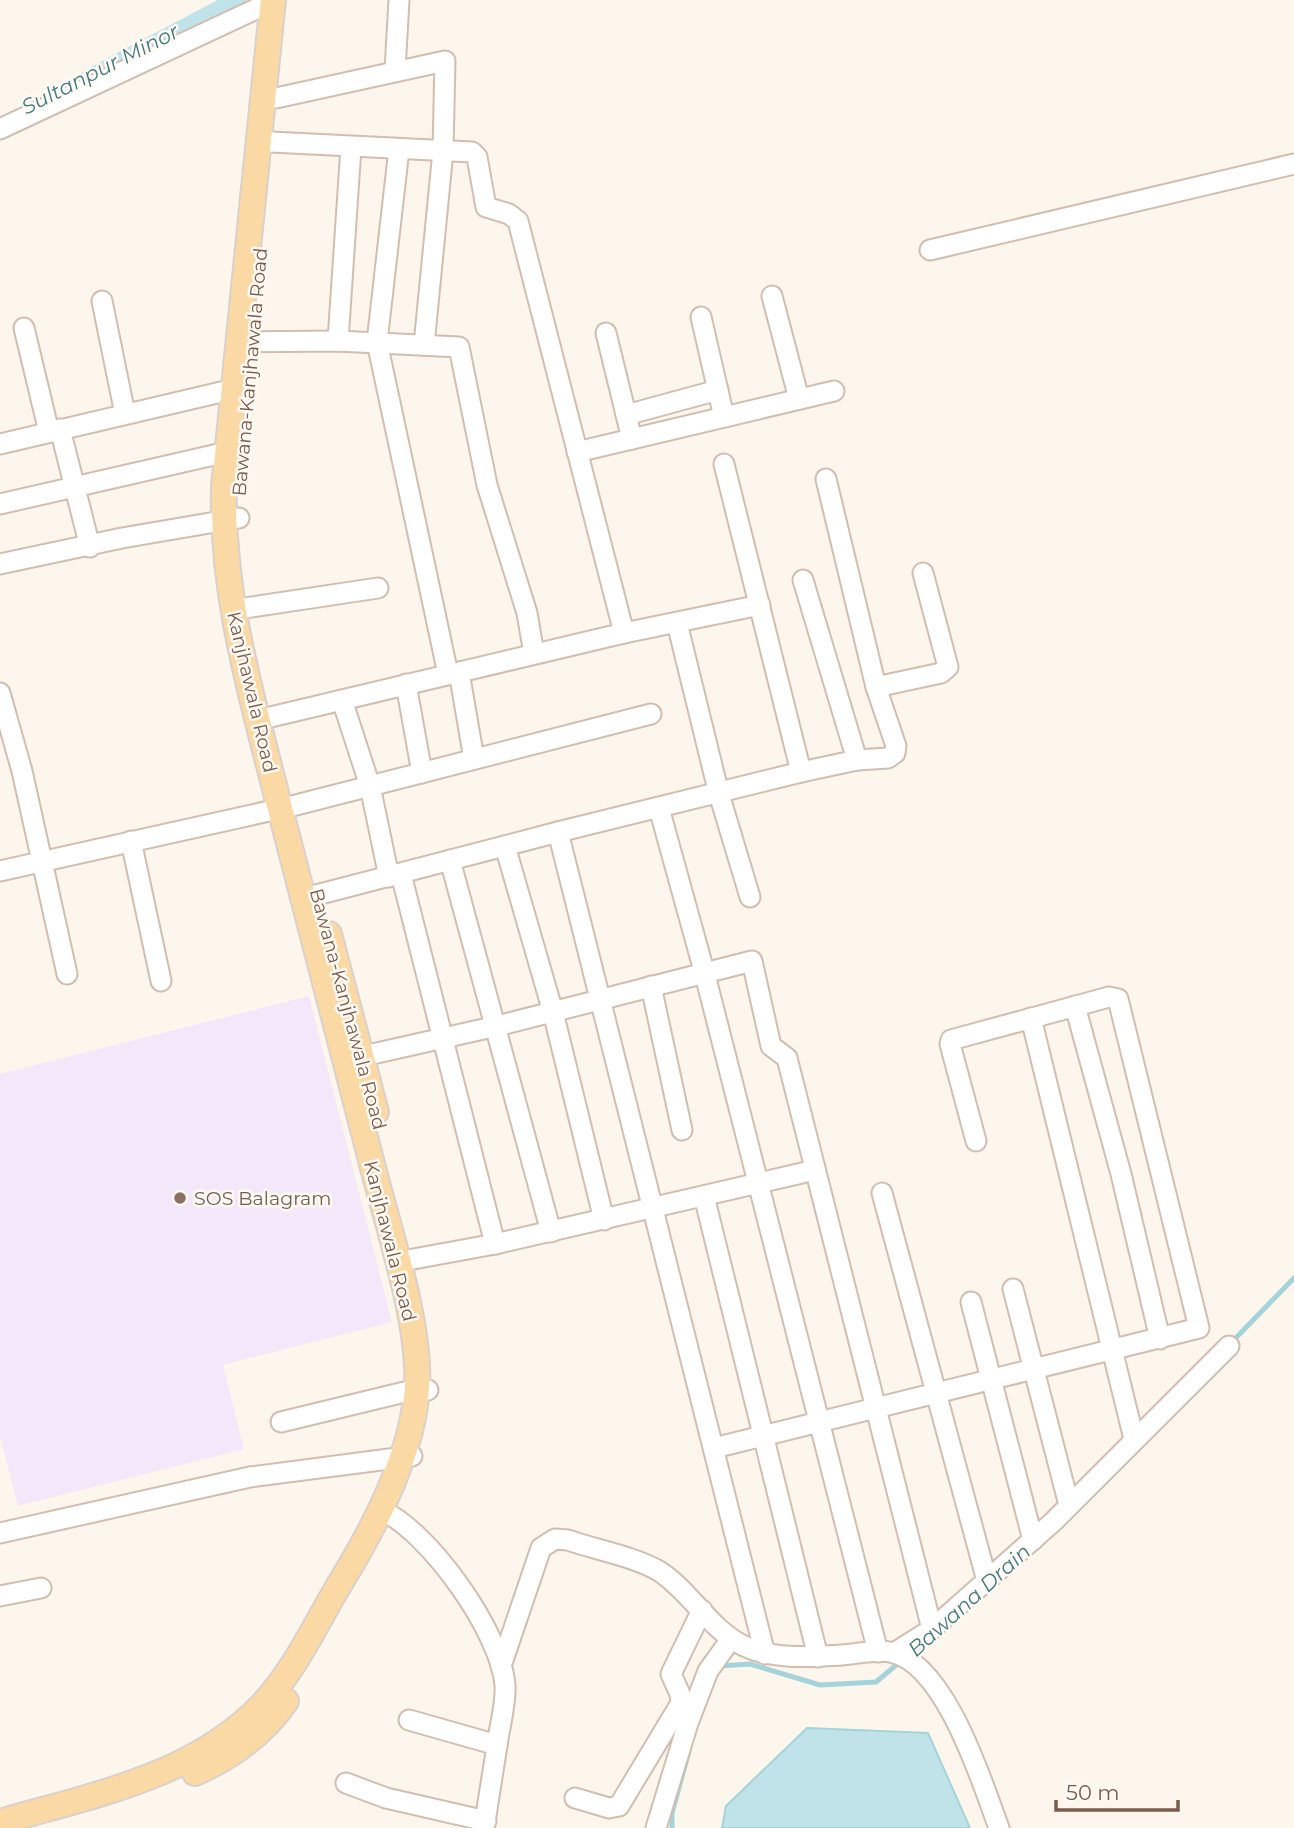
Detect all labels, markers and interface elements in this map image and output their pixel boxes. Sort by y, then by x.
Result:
water label: Sultanpur Minor [17,18,183,119]
street label: Bawana-Kanjhawala Road [228,247,272,497]
street label: Kanjhawala Road [222,609,282,775]
street label: Bawana-Kanjhawala Road [305,886,391,1132]
street label: Kanjhawala Road [359,1158,421,1324]
place label: SOS Balagram [194,1187,331,1210]
marker: SOS Balagram [172,1190,188,1206]
water label: Bawana Drain [903,1539,1035,1661]
scale bar [1056,1769,1178,1813]
text: 50 m [1066,1780,1120,1805]

